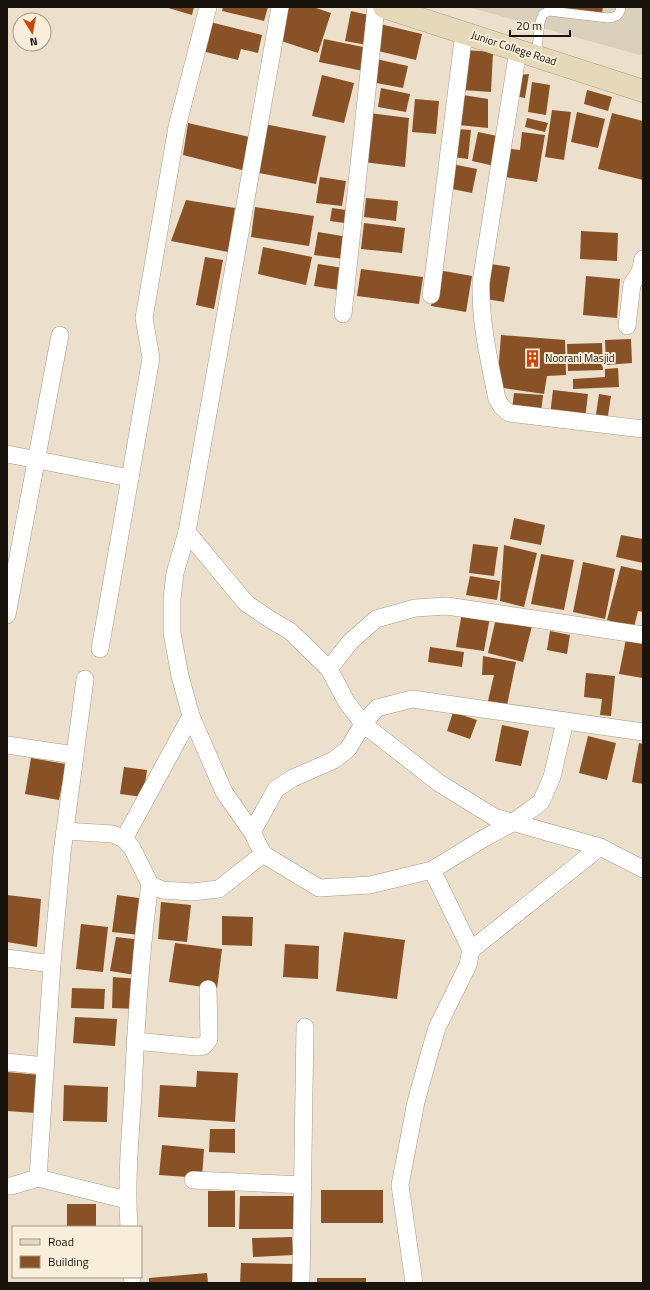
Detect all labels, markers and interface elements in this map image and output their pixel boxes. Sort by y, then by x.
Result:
north arrow [12,12,52,52]
scale bar [510,12,570,38]
text: 20 m [516,16,542,35]
street label: Junior College Road [469,27,559,69]
text: N [29,33,39,50]
building icon: Noorani Masjid [522,348,542,368]
place label: Noorani Masjid [545,350,615,366]
legend [12,1226,142,1278]
text: Road [48,1232,74,1251]
text: Building [48,1252,89,1271]

